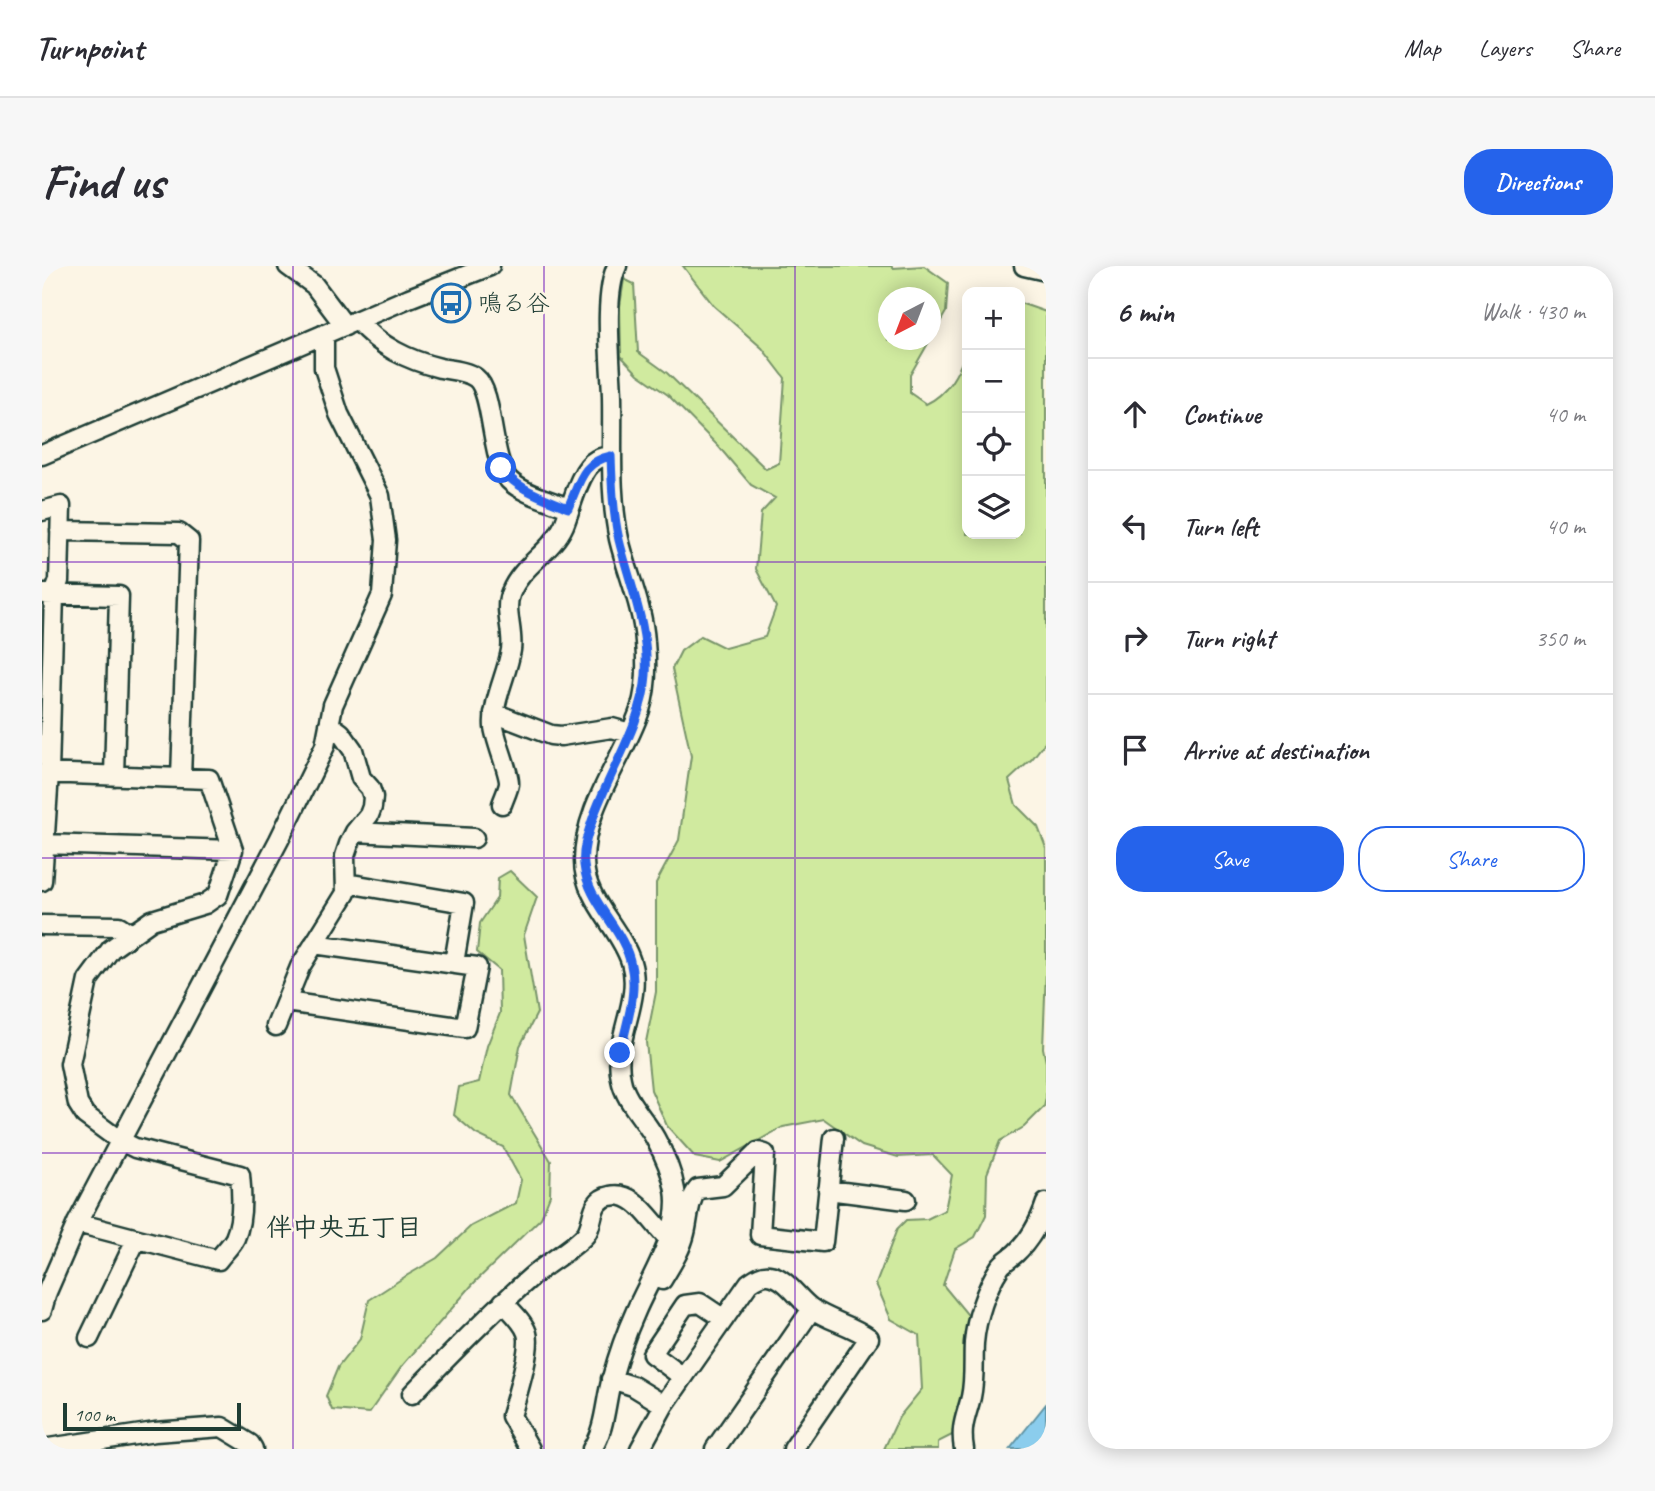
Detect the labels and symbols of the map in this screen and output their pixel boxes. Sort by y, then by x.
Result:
bus stop icon: 鳴る谷 [430,282,472,324]
north arrow [878,287,941,350]
place label: 鳴る谷 [478,288,550,318]
route start [485,452,516,483]
route end [604,1037,635,1068]
district label: 伴中央五丁目 [266,1211,422,1244]
scale bar [63,1400,242,1432]

